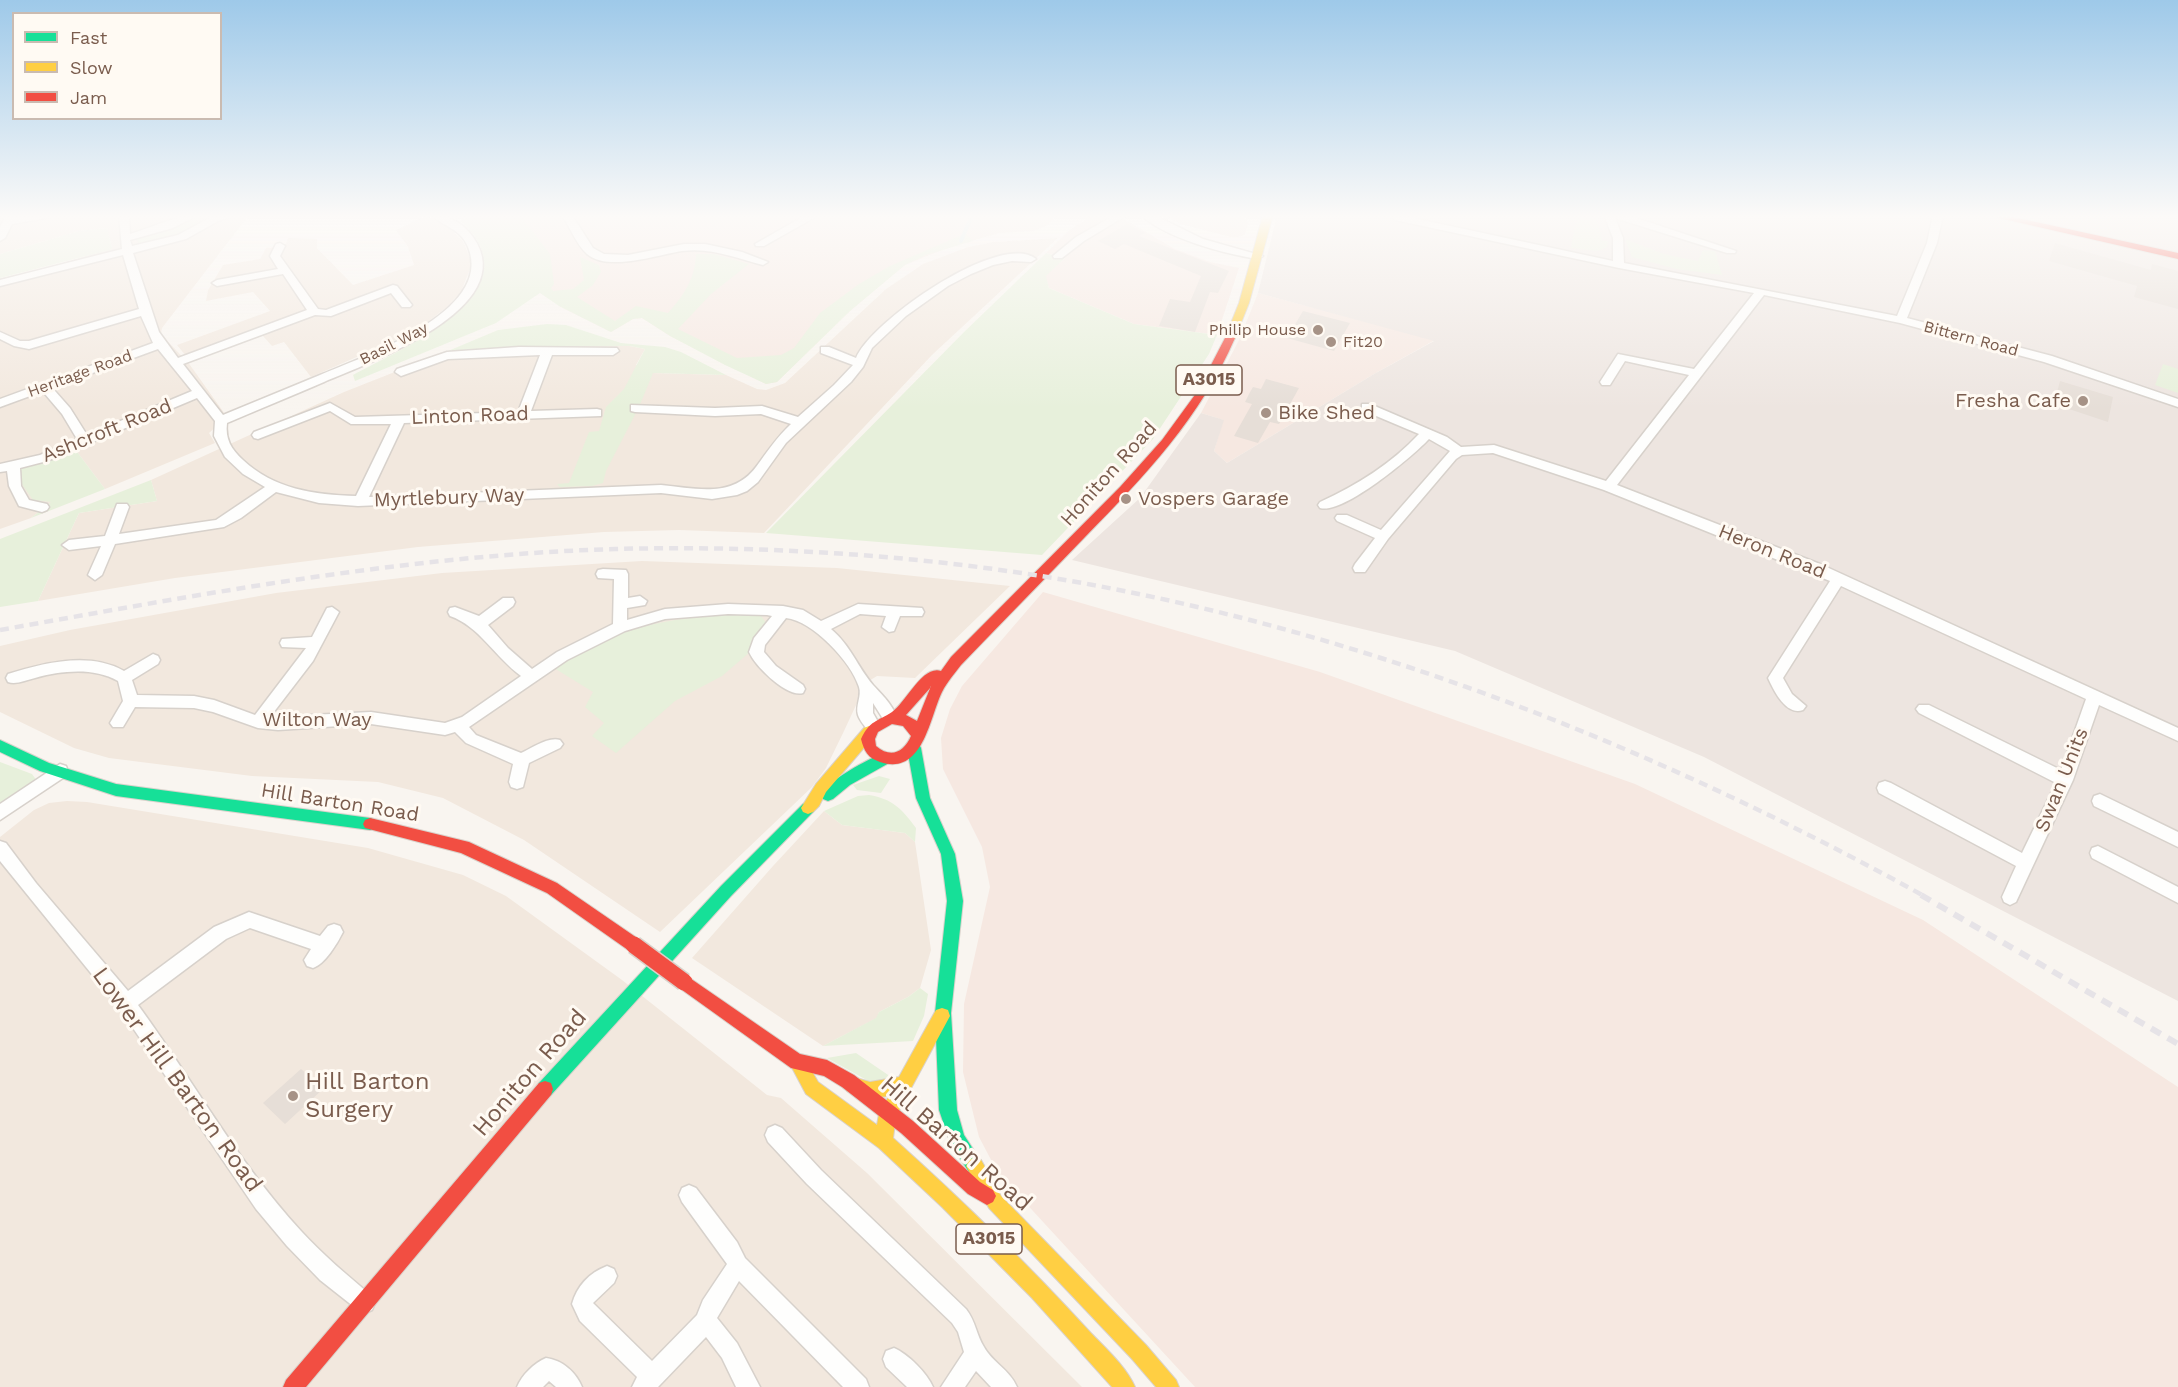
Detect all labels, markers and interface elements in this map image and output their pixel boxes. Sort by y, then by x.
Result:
legend [12,12,222,120]
text: Fast [70,27,107,48]
text: Slow [70,57,113,78]
text: Jam [70,87,107,108]
street label: Bittern Road [1922,317,2020,361]
street label: Basil Way [357,319,431,369]
place label: Philip House [1209,320,1306,340]
marker: Philip House [1311,323,1325,337]
place label: Fit20 [1343,332,1383,352]
marker: Fit20 [1324,335,1338,349]
street label: Heritage Road [25,346,135,402]
road number: A3015 [1176,365,1242,395]
place label: Fresha Cafe [1955,389,2071,413]
street label: Ashcroft Road [39,394,175,468]
marker: Fresha Cafe [2076,394,2090,408]
place label: Bike Shed [1278,401,1375,425]
street label: Linton Road [411,402,529,430]
marker: Bike Shed [1259,406,1273,420]
street label: Honiton Road [1056,417,1162,531]
street label: Myrtlebury Way [373,483,525,513]
place label: Vospers Garage [1138,487,1289,511]
marker: Vospers Garage [1119,492,1133,506]
street label: Heron Road [1715,520,1829,584]
street label: Wilton Way [262,708,372,732]
street label: Swan Units [2030,724,2094,836]
street label: Hill Barton Road [259,779,421,827]
street label: Lower Hill Barton Road [86,962,268,1198]
street label: Honiton Road [467,1003,593,1143]
place label: Hill Barton Surgery [305,1068,430,1124]
street label: Hill Barton Road [874,1070,1038,1218]
marker: Hill Barton Surgery [286,1089,300,1103]
road number: A3015 [956,1224,1022,1254]

